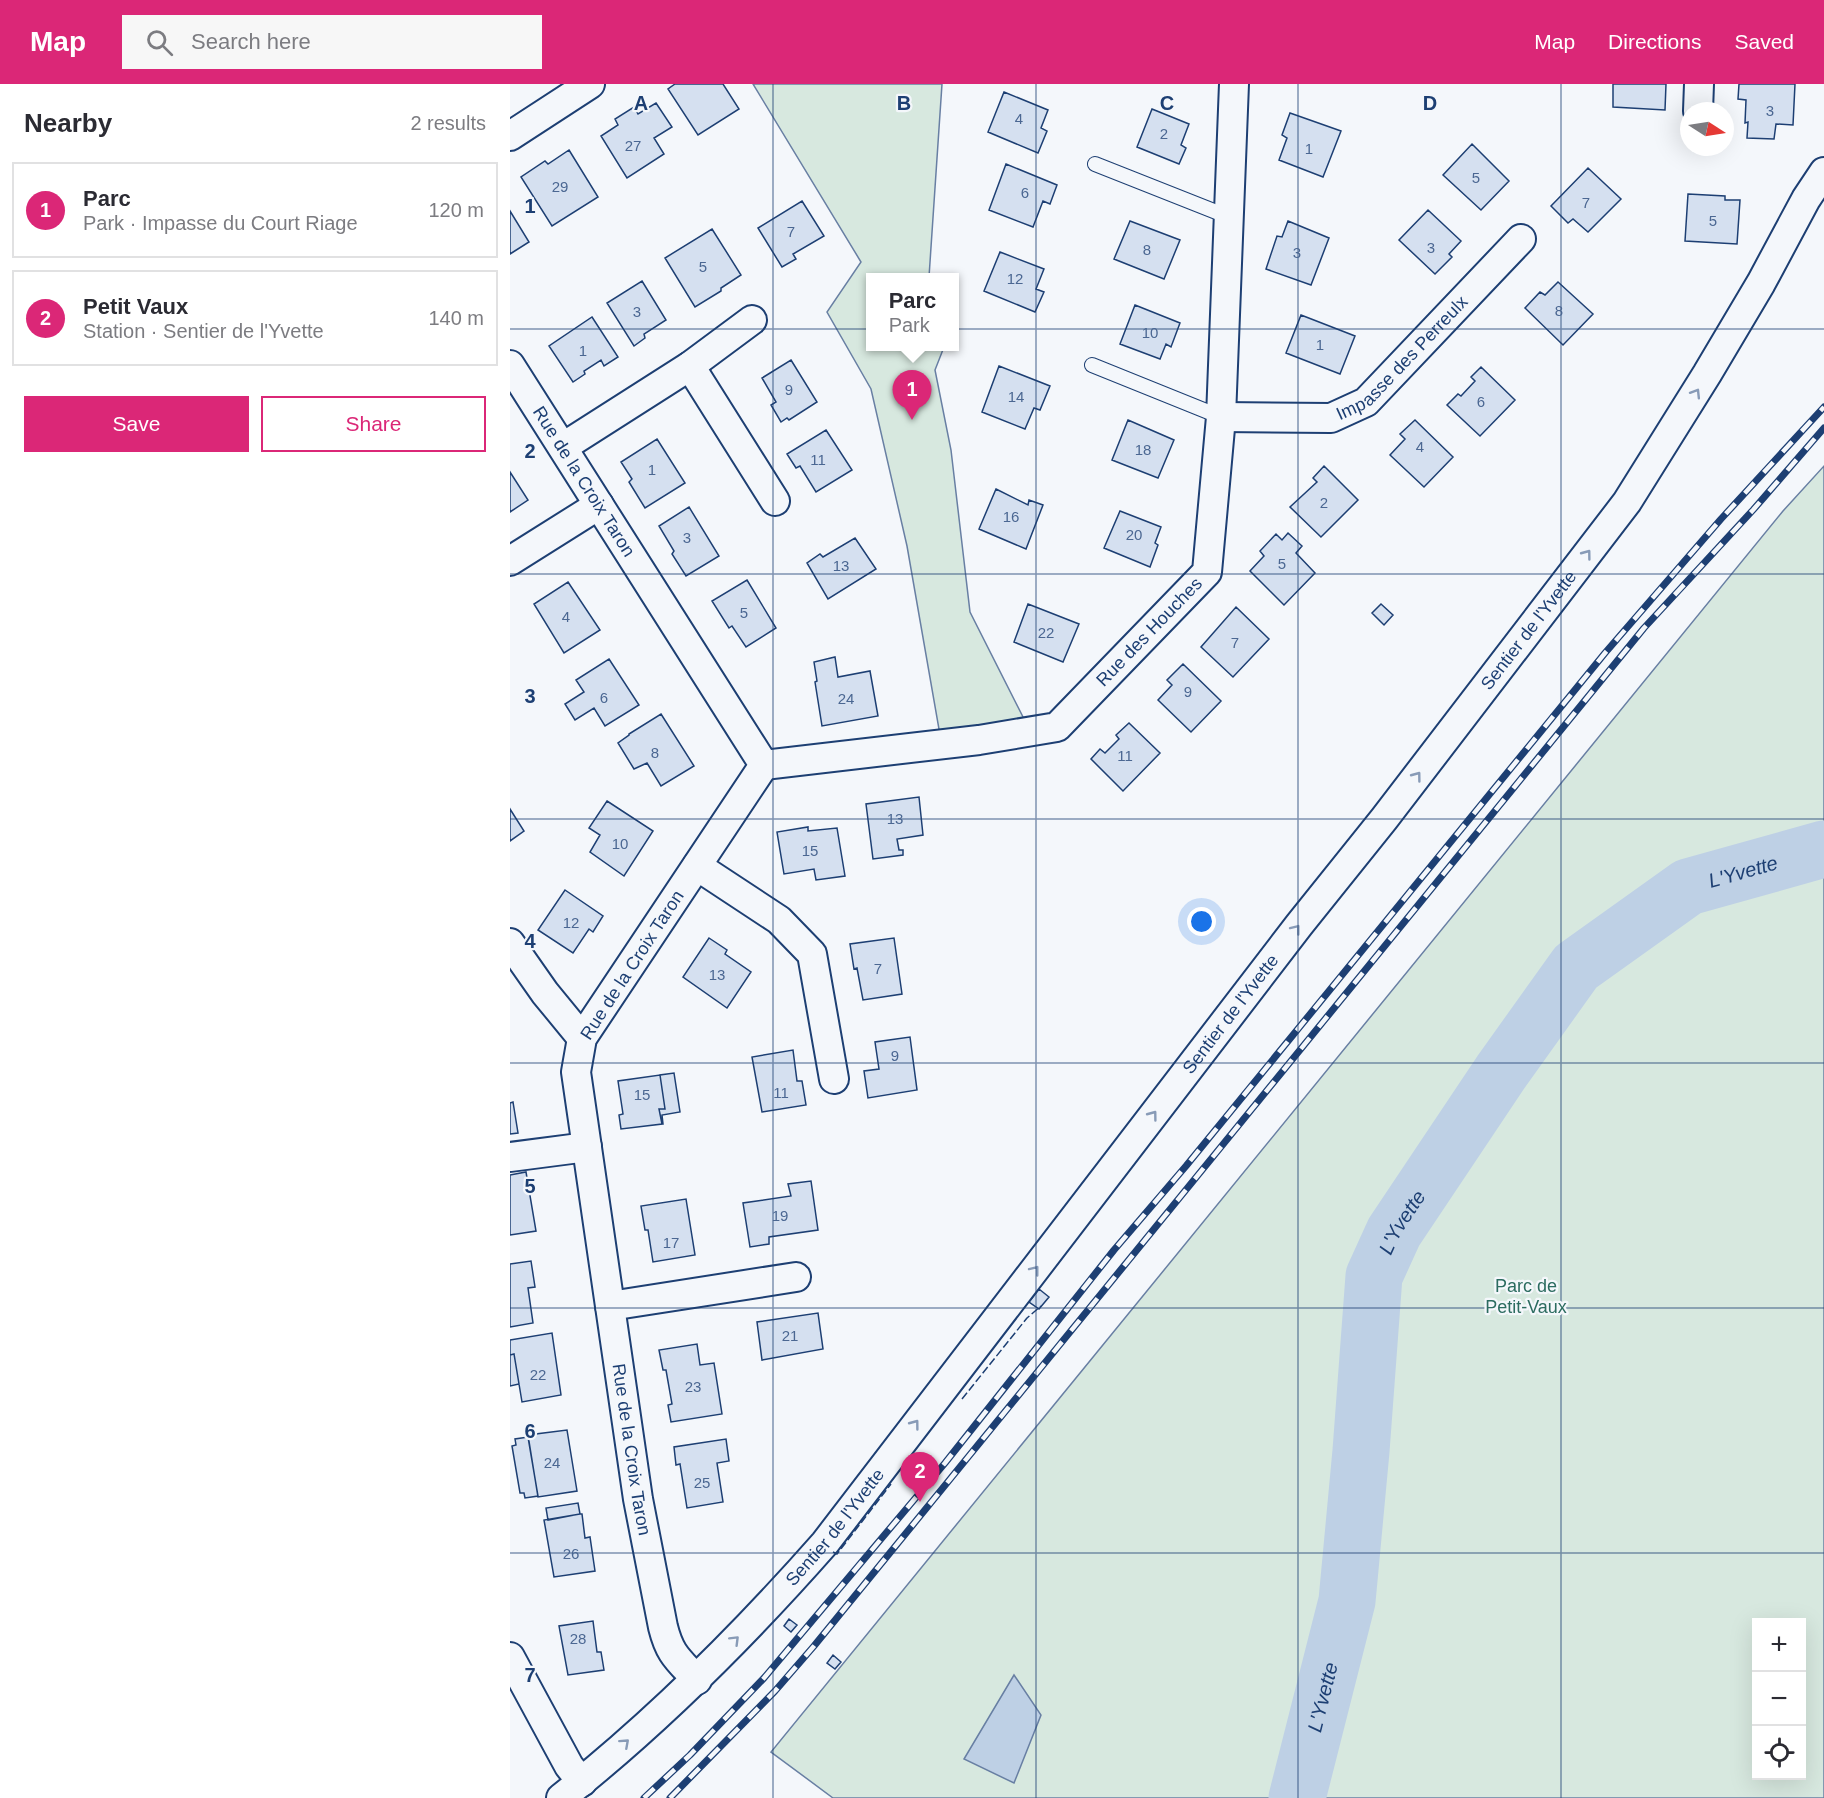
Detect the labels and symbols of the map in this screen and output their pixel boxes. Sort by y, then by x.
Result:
text: A [634,92,648,114]
text: B [897,92,911,114]
text: C [1160,92,1174,114]
text: D [1423,92,1437,114]
north arrow [1680,102,1734,156]
house number: 3 [1766,102,1774,119]
house number: 4 [1015,110,1023,127]
house number: 2 [1160,125,1168,142]
house number: 27 [625,137,641,154]
house number: 1 [1305,140,1313,157]
house number: 5 [1472,169,1480,186]
house number: 29 [552,178,568,195]
house number: 6 [1021,184,1029,201]
house number: 7 [1582,194,1590,211]
text: 1 [524,195,536,217]
house number: 5 [1709,212,1717,229]
house number: 7 [787,223,795,240]
house number: 3 [1427,239,1435,256]
house number: 8 [1143,241,1151,258]
house number: 3 [1293,244,1301,261]
house number: 5 [699,258,707,275]
house number: 12 [1007,270,1023,287]
street label: Impasse des Perreulx [1333,292,1472,424]
house number: 8 [1555,302,1563,319]
house number: 3 [633,303,641,320]
house number: 10 [1142,324,1158,341]
house number: 1 [1316,336,1324,353]
house number: 1 [579,342,587,359]
pin: 1 [892,370,932,420]
house number: 9 [785,381,793,398]
house number: 14 [1008,388,1024,405]
one-way arrow [1688,389,1700,399]
house number: 6 [1477,393,1485,410]
street label: Rue de la Croix Taron [529,403,639,560]
house number: 4 [1416,438,1424,455]
text: 2 [524,440,536,462]
house number: 18 [1135,441,1151,458]
house number: 11 [810,451,826,468]
house number: 1 [648,461,656,478]
house number: 2 [1320,494,1328,511]
house number: 16 [1003,508,1019,525]
house number: 20 [1126,526,1142,543]
house number: 3 [683,529,691,546]
one-way arrow [1579,550,1590,561]
house number: 5 [1278,555,1286,572]
house number: 13 [833,557,849,574]
street label: Sentier de l'Yvette [1477,567,1581,694]
street label: Rue des Houches [1092,573,1206,690]
house number: 5 [740,604,748,621]
house number: 4 [562,608,570,625]
house number: 22 [1038,624,1054,641]
house number: 7 [1231,634,1239,651]
house number: 9 [1184,683,1192,700]
text: 3 [524,685,536,707]
house number: 6 [600,689,608,706]
house number: 24 [838,690,854,707]
house number: 8 [651,744,659,761]
house number: 11 [1117,747,1133,764]
one-way arrow [1410,772,1421,783]
house number: 13 [887,810,903,827]
house number: 10 [612,835,628,852]
house number: 15 [802,842,818,859]
water label: L'Yvette [1706,851,1780,892]
street label: Rue de la Croix Taron [576,887,688,1043]
your location [1187,907,1216,936]
house number: 12 [563,914,579,931]
one-way arrow [1288,924,1299,935]
text: 4 [524,930,536,952]
street label: Sentier de l'Yvette [1179,951,1283,1078]
house number: 7 [874,960,882,977]
house number: 13 [709,966,725,983]
house number: 9 [891,1047,899,1064]
house number: 11 [773,1084,789,1101]
house number: 15 [634,1086,650,1103]
one-way arrow [1146,1111,1157,1122]
text: 5 [524,1175,536,1197]
water label: L'Yvette [1374,1186,1430,1258]
house number: 19 [772,1207,788,1224]
house number: 17 [663,1234,679,1251]
one-way arrow [1027,1265,1038,1276]
park label: Parc de Petit-Vaux [1485,1276,1567,1317]
house number: 21 [782,1327,798,1344]
street label: Rue de la Croix Taron [608,1362,655,1537]
house number: 22 [530,1366,546,1383]
house number: 23 [685,1378,701,1395]
one-way arrow [908,1419,919,1430]
text: 6 [524,1420,536,1442]
pin: 2 [900,1452,940,1502]
house number: 24 [544,1454,560,1471]
street label: Sentier de l'Yvette [782,1465,888,1590]
house number: 25 [694,1474,710,1491]
house number: 26 [563,1545,579,1562]
house number: 28 [570,1630,586,1647]
one-way arrow [728,1637,739,1648]
water label: L'Yvette [1303,1660,1342,1734]
text: 7 [524,1664,536,1686]
one-way arrow [618,1739,629,1750]

